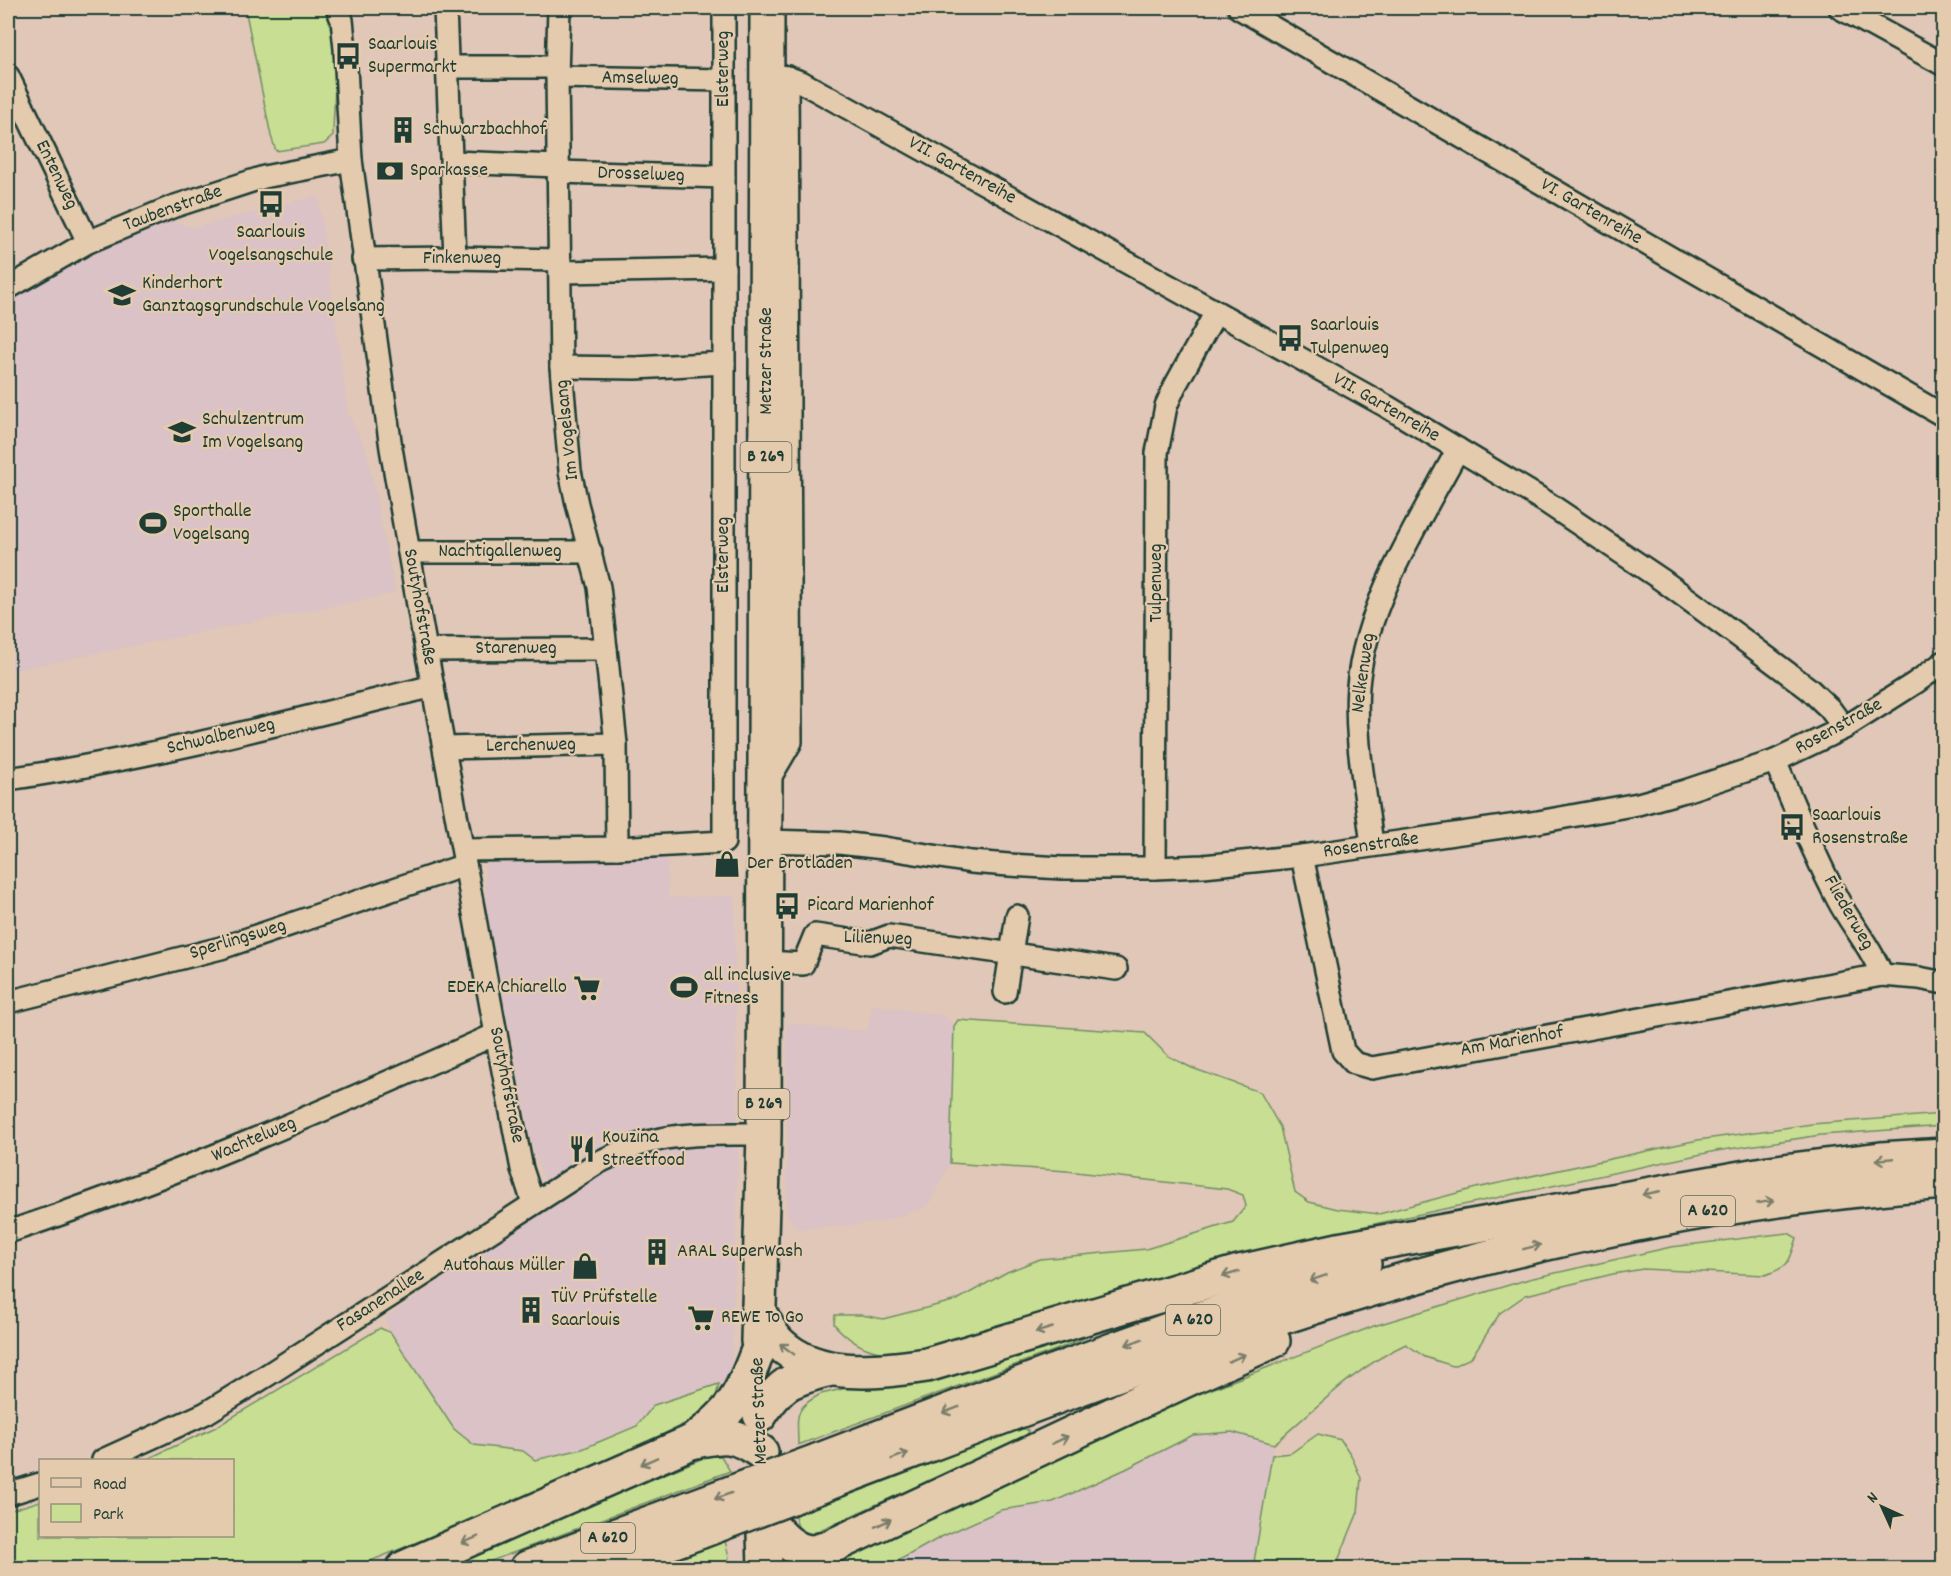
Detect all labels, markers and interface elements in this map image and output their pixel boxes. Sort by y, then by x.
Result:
place label: Saarlouis Supermarkt [368,31,457,82]
street label: Elsterweg [710,31,738,107]
bus stop icon: Saarlouis Supermarkt [333,41,363,71]
street label: Amselweg [601,64,679,94]
building icon: Schwarzbachhof [388,115,418,145]
place label: Schwarzbachhof [423,116,548,144]
street label: VII. Gartenreihe [903,130,1021,212]
street label: Entenweg [27,136,85,214]
bank icon: Sparkasse [375,156,405,186]
place label: Sparkasse [410,157,488,185]
street label: Drosselweg [597,159,685,191]
street label: VI. Gartenreihe [1535,171,1647,253]
street label: Taubenstraße [120,178,227,240]
bus stop icon: Saarlouis Vogelsangschule [256,189,286,219]
place label: Saarlouis Vogelsangschule [209,219,333,270]
street label: Finkenweg [423,245,501,273]
place label: Kinderhort Ganztagsgrundschule Vogelsang [142,270,385,321]
school or university icon: Kinderhort Ganztagsgrundschule Vogelsang [107,280,137,310]
street label: Metzer Straße [753,307,781,415]
place label: Saarlouis Tulpenweg [1310,312,1389,363]
bus stop icon: Saarlouis Tulpenweg [1275,323,1305,353]
street label: VII. Gartenreihe [1327,366,1445,450]
street label: Im Vogelsang [549,378,587,482]
place label: Schulzentrum Im Vogelsang [202,406,304,457]
school or university icon: Schulzentrum Im Vogelsang [167,417,197,447]
road number: B 269 [740,442,792,472]
place label: Sporthalle Vogelsang [173,498,252,549]
sports icon: Sporthalle Vogelsang [138,508,168,538]
street label: Elsterweg [710,517,738,593]
street label: Nachtigallenweg [438,538,562,566]
street label: Tulpenweg [1143,543,1171,623]
street label: Soutyhofstraße [395,547,443,668]
street label: Nelkenweg [1345,631,1383,715]
street label: Starenweg [475,635,557,663]
street label: Rosenstraße [1790,691,1888,763]
street label: Schwalbenweg [164,711,278,763]
street label: Lerchenweg [486,731,576,761]
place label: Saarlouis Rosenstraße [1812,802,1908,853]
bus stop icon: Saarlouis Rosenstraße [1777,812,1807,842]
street label: Rosenstraße [1322,825,1421,867]
shop icon: Der Brotladen [712,849,742,879]
place label: Der Brotladen [747,850,853,878]
street label: Fliederweg [1815,870,1881,956]
bus stop icon: Picard Marienhof [772,891,802,921]
place label: Picard Marienhof [807,892,935,920]
street label: Sperlingsweg [186,912,290,968]
street label: Lilienweg [843,924,913,954]
place label: all inclusive Fitness [704,962,791,1013]
sports icon: all inclusive Fitness [669,972,699,1002]
supermarket icon: EDEKA Chiarello [572,973,602,1003]
place label: EDEKA Chiarello [447,974,567,1002]
street label: Am Marienhof [1458,1019,1567,1065]
street label: Soutyhofstraße [481,1024,531,1146]
road number: B 269 [738,1089,789,1119]
street label: Wachtelweg [207,1110,301,1170]
place label: Kouzina Streetfood [602,1124,685,1175]
restaurant icon: Kouzina Streetfood [567,1134,597,1164]
one-way arrow [1876,1154,1896,1165]
one-way arrow [1641,1188,1661,1199]
road number: A 620 [1681,1196,1735,1226]
one-way arrow [1755,1196,1774,1207]
building icon: ARAL SuperWash [642,1237,672,1267]
place label: ARAL SuperWash [677,1238,803,1266]
one-way arrow [1523,1240,1542,1252]
shop icon: Autohaus Müller [570,1251,600,1281]
place label: Autohaus Müller [443,1252,566,1280]
street label: Fasanenallee [331,1262,431,1340]
one-way arrow [1222,1269,1241,1281]
one-way arrow [1309,1274,1328,1285]
place label: TÜV Prüfstelle Saarlouis [551,1284,658,1335]
building icon: TÜV Prüfstelle Saarlouis [516,1295,546,1325]
supermarket icon: REWE To Go [686,1303,716,1333]
place label: REWE To Go [721,1304,804,1332]
road number: A 620 [1166,1305,1220,1335]
one-way arrow [1035,1325,1054,1337]
one-way arrow [1125,1337,1144,1348]
one-way arrow [780,1343,796,1355]
one-way arrow [1227,1351,1245,1363]
street label: Metzer Straße [744,1357,776,1465]
one-way arrow [942,1405,961,1416]
one-way arrow [1050,1433,1068,1445]
one-way arrow [890,1450,909,1461]
one-way arrow [640,1456,658,1467]
legend [39,1459,234,1537]
text: Road [93,1473,127,1498]
north arrow [1852,1477,1912,1537]
text: N [1862,1487,1884,1509]
one-way arrow [714,1491,733,1502]
text: Park [93,1503,124,1528]
one-way arrow [874,1516,892,1528]
road number: A 620 [581,1523,635,1553]
one-way arrow [462,1535,480,1546]

